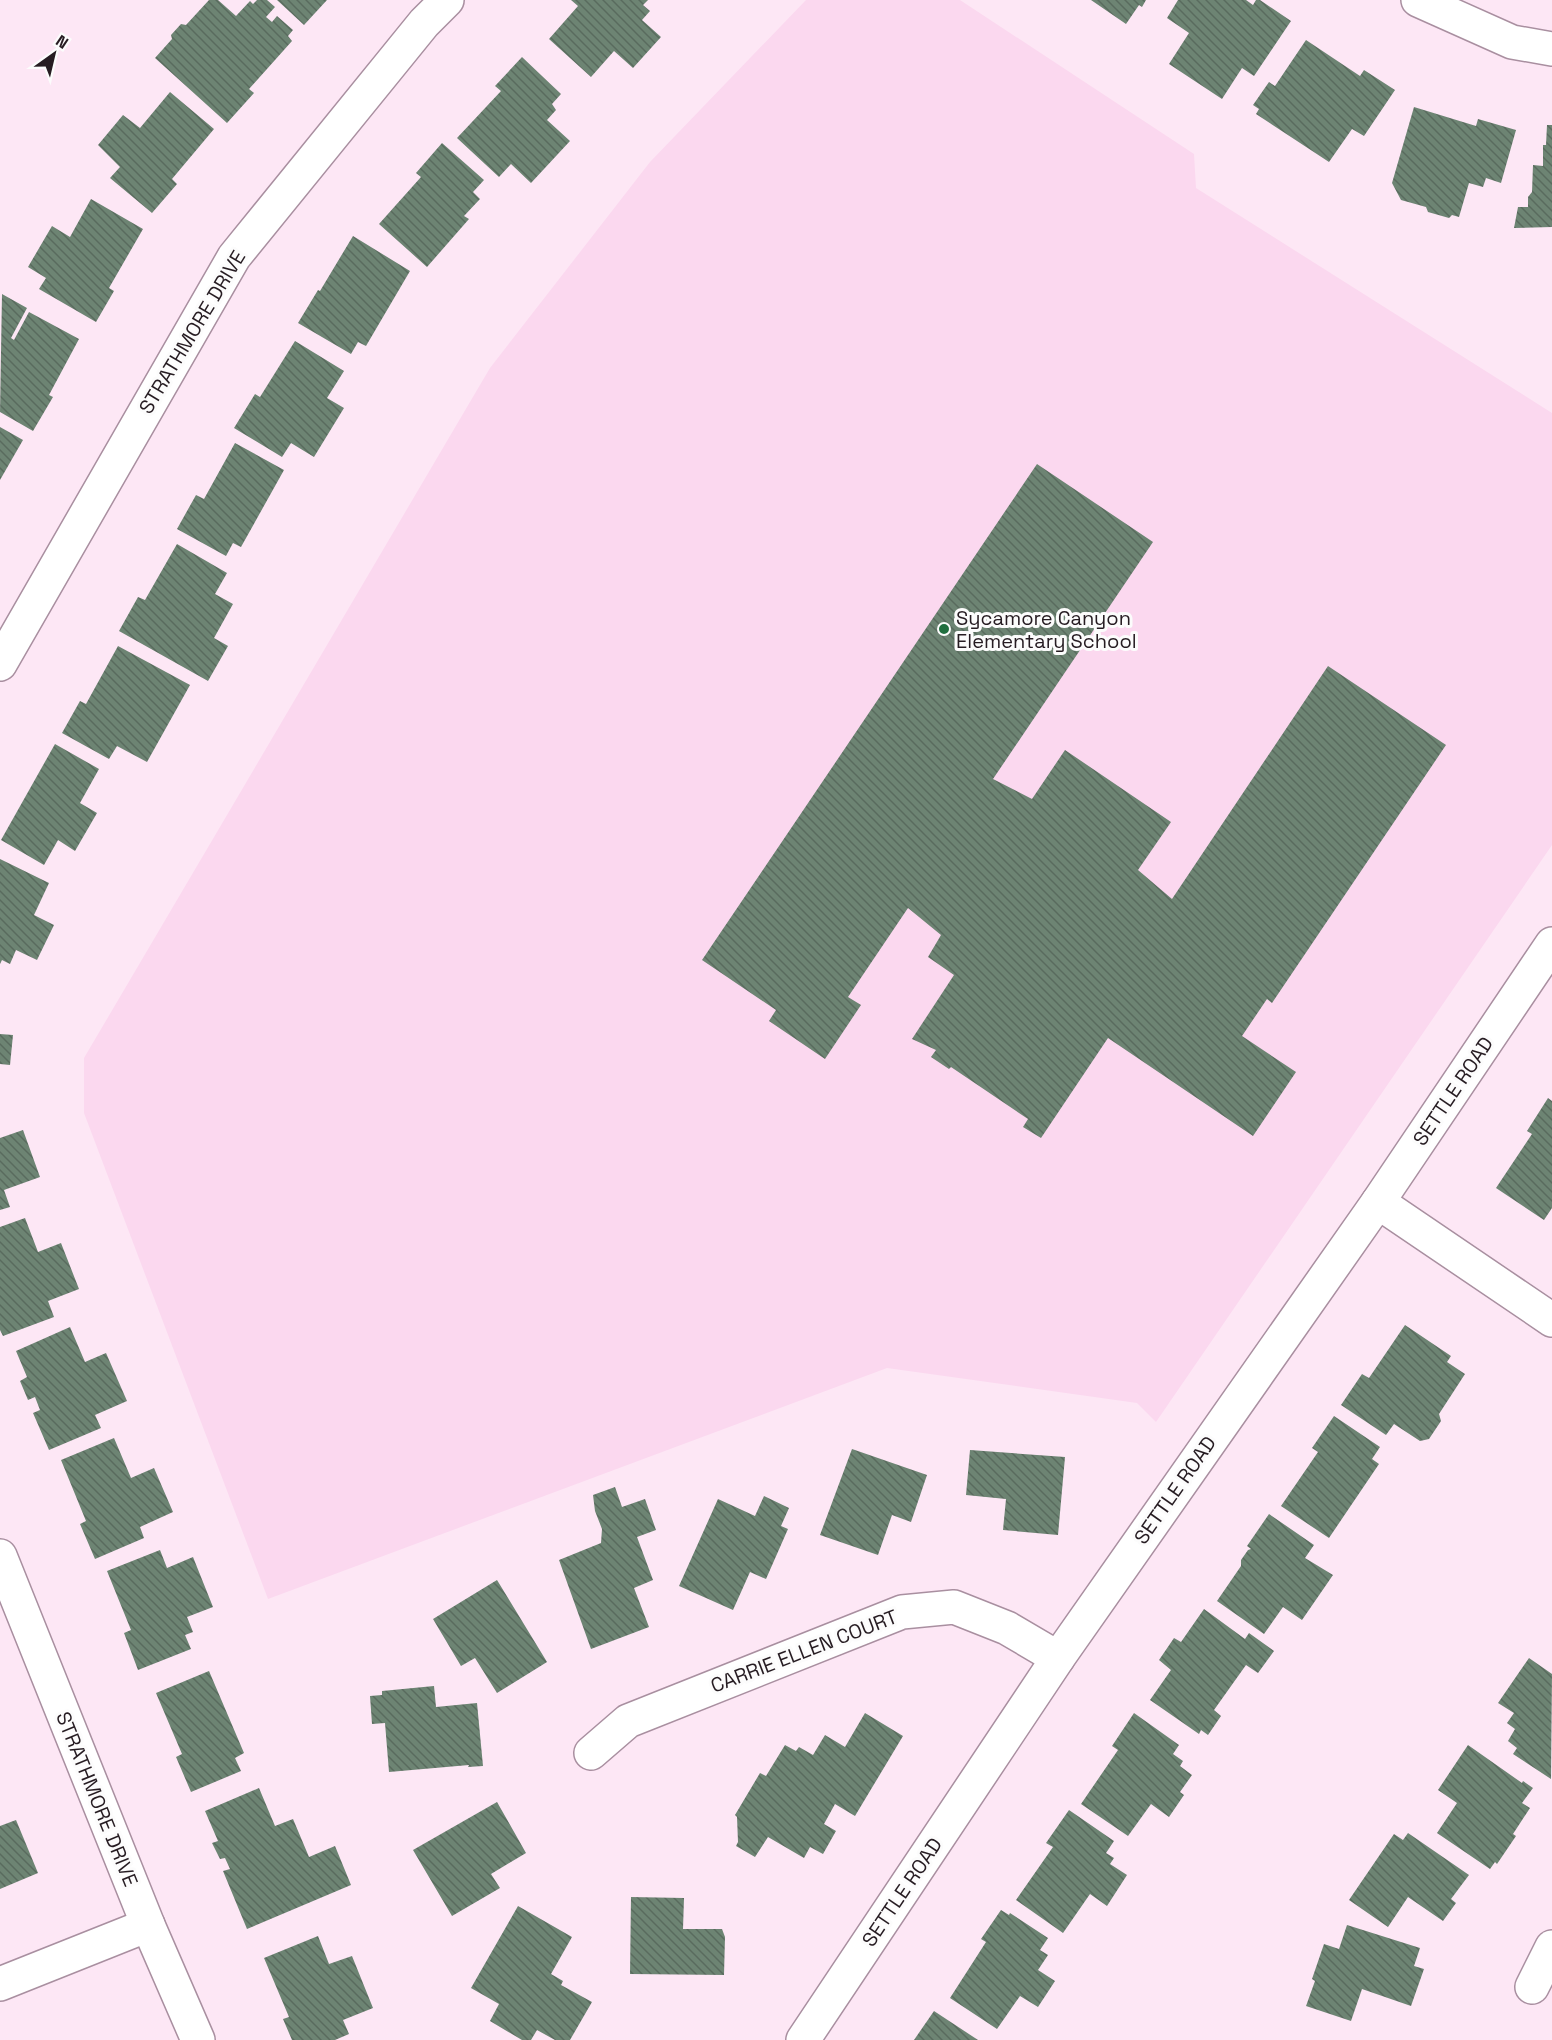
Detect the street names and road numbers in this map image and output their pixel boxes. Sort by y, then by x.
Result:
street label: STRATHMORE DRIVE [133,246,251,418]
street label: SETTLE ROAD [1407,1031,1499,1151]
street label: SETTLE ROAD [1128,1431,1222,1549]
street label: CARRIE ELLEN COURT [707,1603,901,1699]
street label: STRATHMORE DRIVE [50,1708,144,1890]
street label: SETTLE ROAD [856,1832,948,1952]

